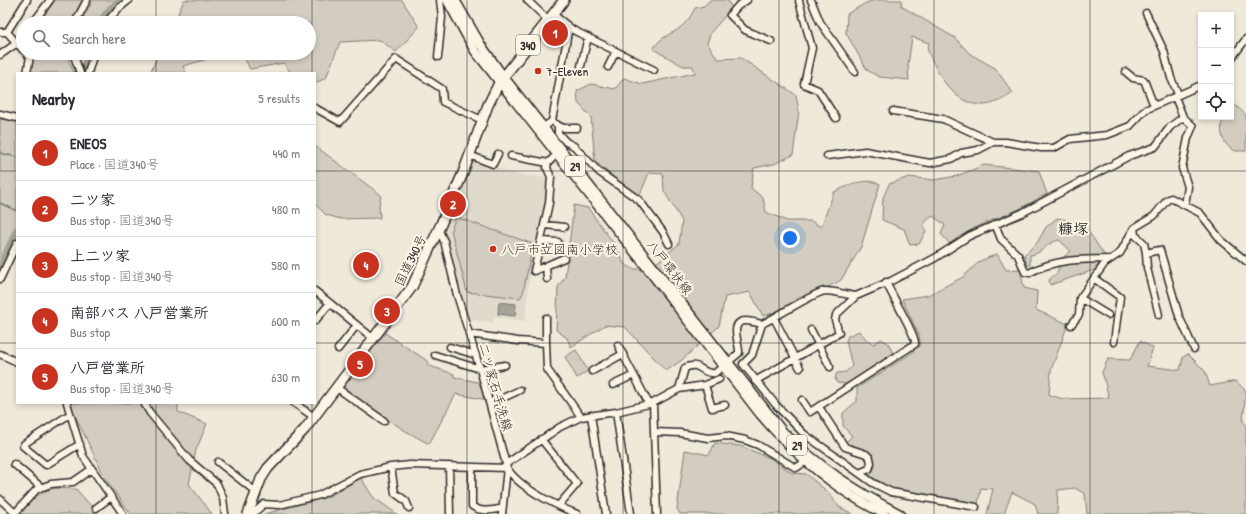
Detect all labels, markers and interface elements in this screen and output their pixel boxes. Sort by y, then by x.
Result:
map controls [1198,12,1234,120]
button: + [1198,12,1234,48]
search box [16,16,316,60]
pin: 1 [542,18,568,48]
icon: search [30,27,52,49]
text: Search here [62,28,126,49]
road number: 340 [516,35,540,55]
button: − [1198,48,1234,84]
place label: 7-Eleven [546,62,588,80]
marker: 7-Eleven [533,66,543,76]
button: locate [1198,84,1234,120]
text: Nearby [32,87,75,110]
text: 5 results [258,89,300,107]
text: ENEOS [70,133,106,154]
text: 1 [43,144,47,162]
text: 440 m [273,144,300,162]
text: Place · 国道340号 [70,155,159,173]
road number: 29 [565,156,585,176]
text: 二ツ家 [70,189,115,210]
pin: 2 [440,189,466,219]
text: 2 [42,200,48,218]
text: 480 m [272,200,300,218]
text: Bus stop · 国道340号 [70,211,174,229]
district label: 糠塚 [1058,218,1088,239]
your location [780,228,800,248]
street label: 国道340号 [390,231,430,289]
street label: 八戸環状線 [643,236,698,299]
place label: 八戸市立図南小学校 [501,240,618,258]
marker: 八戸市立図南小学校 [488,244,498,254]
text: 上二ツ家 [70,245,130,266]
pin: 4 [353,250,379,280]
text: 3 [42,256,48,274]
text: 580 m [271,256,300,274]
text: Bus stop · 国道340号 [70,267,174,285]
pin: 3 [374,296,400,326]
text: 南部バス 八戸営業所 [70,302,208,323]
text: 4 [43,312,47,330]
text: 600 m [271,312,300,330]
text: Bus stop [70,323,110,341]
street label: 二ツ家石手洗線 [475,341,517,434]
pin: 5 [347,349,373,379]
text: 八戸営業所 [70,357,145,378]
text: 5 [42,368,48,386]
text: 630 m [271,368,300,386]
text: Bus stop · 国道340号 [70,379,174,397]
road number: 29 [787,435,807,455]

